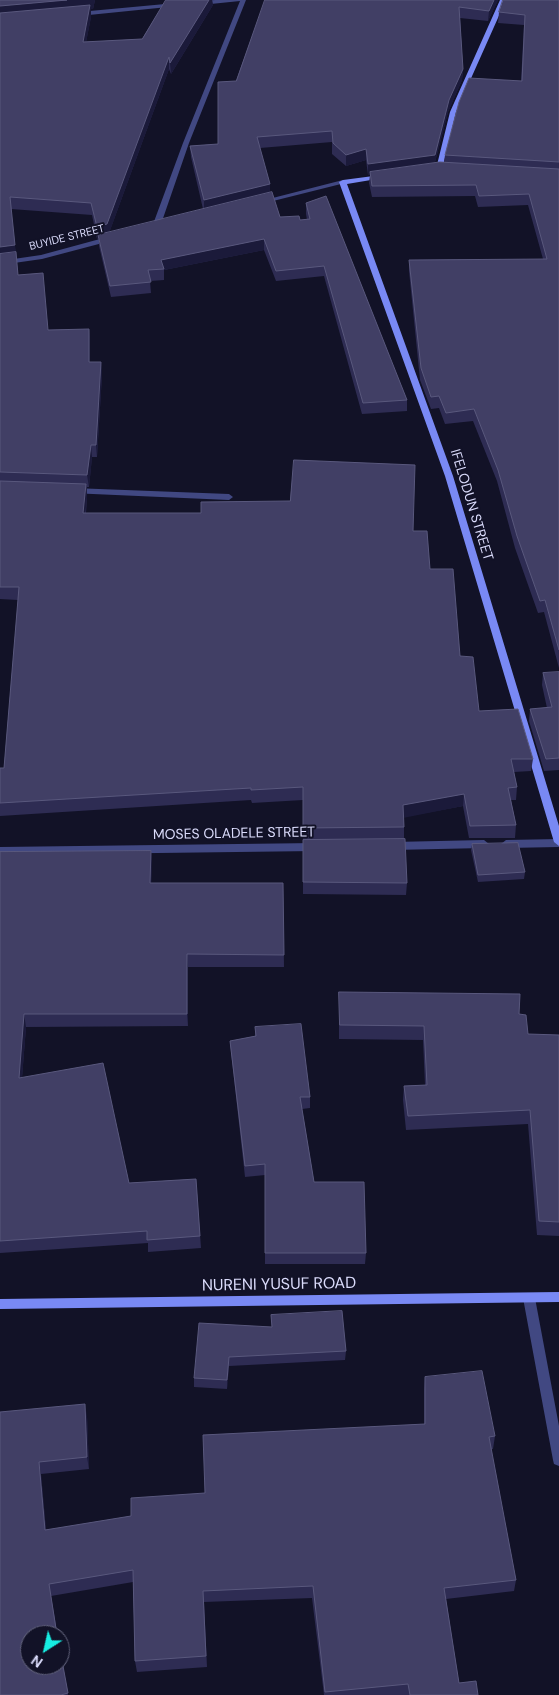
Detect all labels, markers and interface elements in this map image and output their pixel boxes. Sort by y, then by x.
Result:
street label: BUYIDE STREET [28,222,106,254]
street label: IFELODUN STREET [446,447,496,563]
street label: MOSES OLADELE STREET [153,824,315,844]
street label: NURENI YUSUF ROAD [202,1274,356,1296]
north arrow [20,1625,70,1675]
text: N [28,1651,46,1672]

